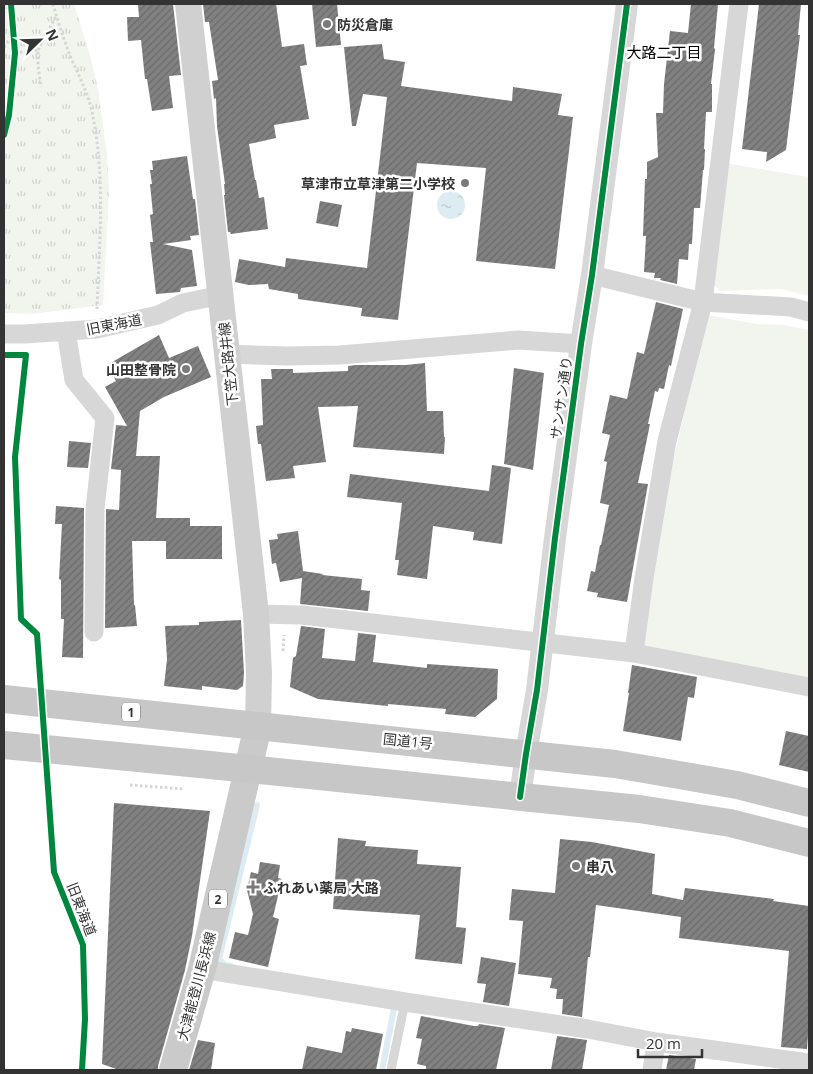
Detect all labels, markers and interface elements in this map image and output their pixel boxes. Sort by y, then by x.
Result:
north arrow [15,15,65,65]
place label: 防災倉庫 [337,15,393,34]
marker: 防災倉庫 [321,18,333,30]
text: N [41,26,63,44]
district label: 大路二丁目 [626,42,702,62]
place label: 草津市立草津第二小学校 [301,174,455,193]
marker: 草津市立草津第二小学校 [459,177,471,189]
street label: 旧東海道 [85,309,143,339]
street label: 下笠大路井線 [214,321,242,407]
street label: サンサン通り [546,355,576,441]
place label: 山田整骨院 [106,360,176,379]
marker: 山田整骨院 [180,363,192,375]
road number: 1 [122,702,140,722]
street label: 国道1号 [382,729,434,753]
place label: 串八 [586,857,614,876]
marker: 串八 [570,860,582,872]
place label: ふれあい薬局 大路 [263,878,379,897]
street label: 旧東海道 [63,879,101,939]
marker: ふれあい薬局 大路 [247,881,259,893]
road number: 2 [209,890,227,909]
street label: 大津能登川長浜線 [172,929,220,1043]
scale bar [638,1026,702,1058]
text: 20 m [646,1033,681,1053]

